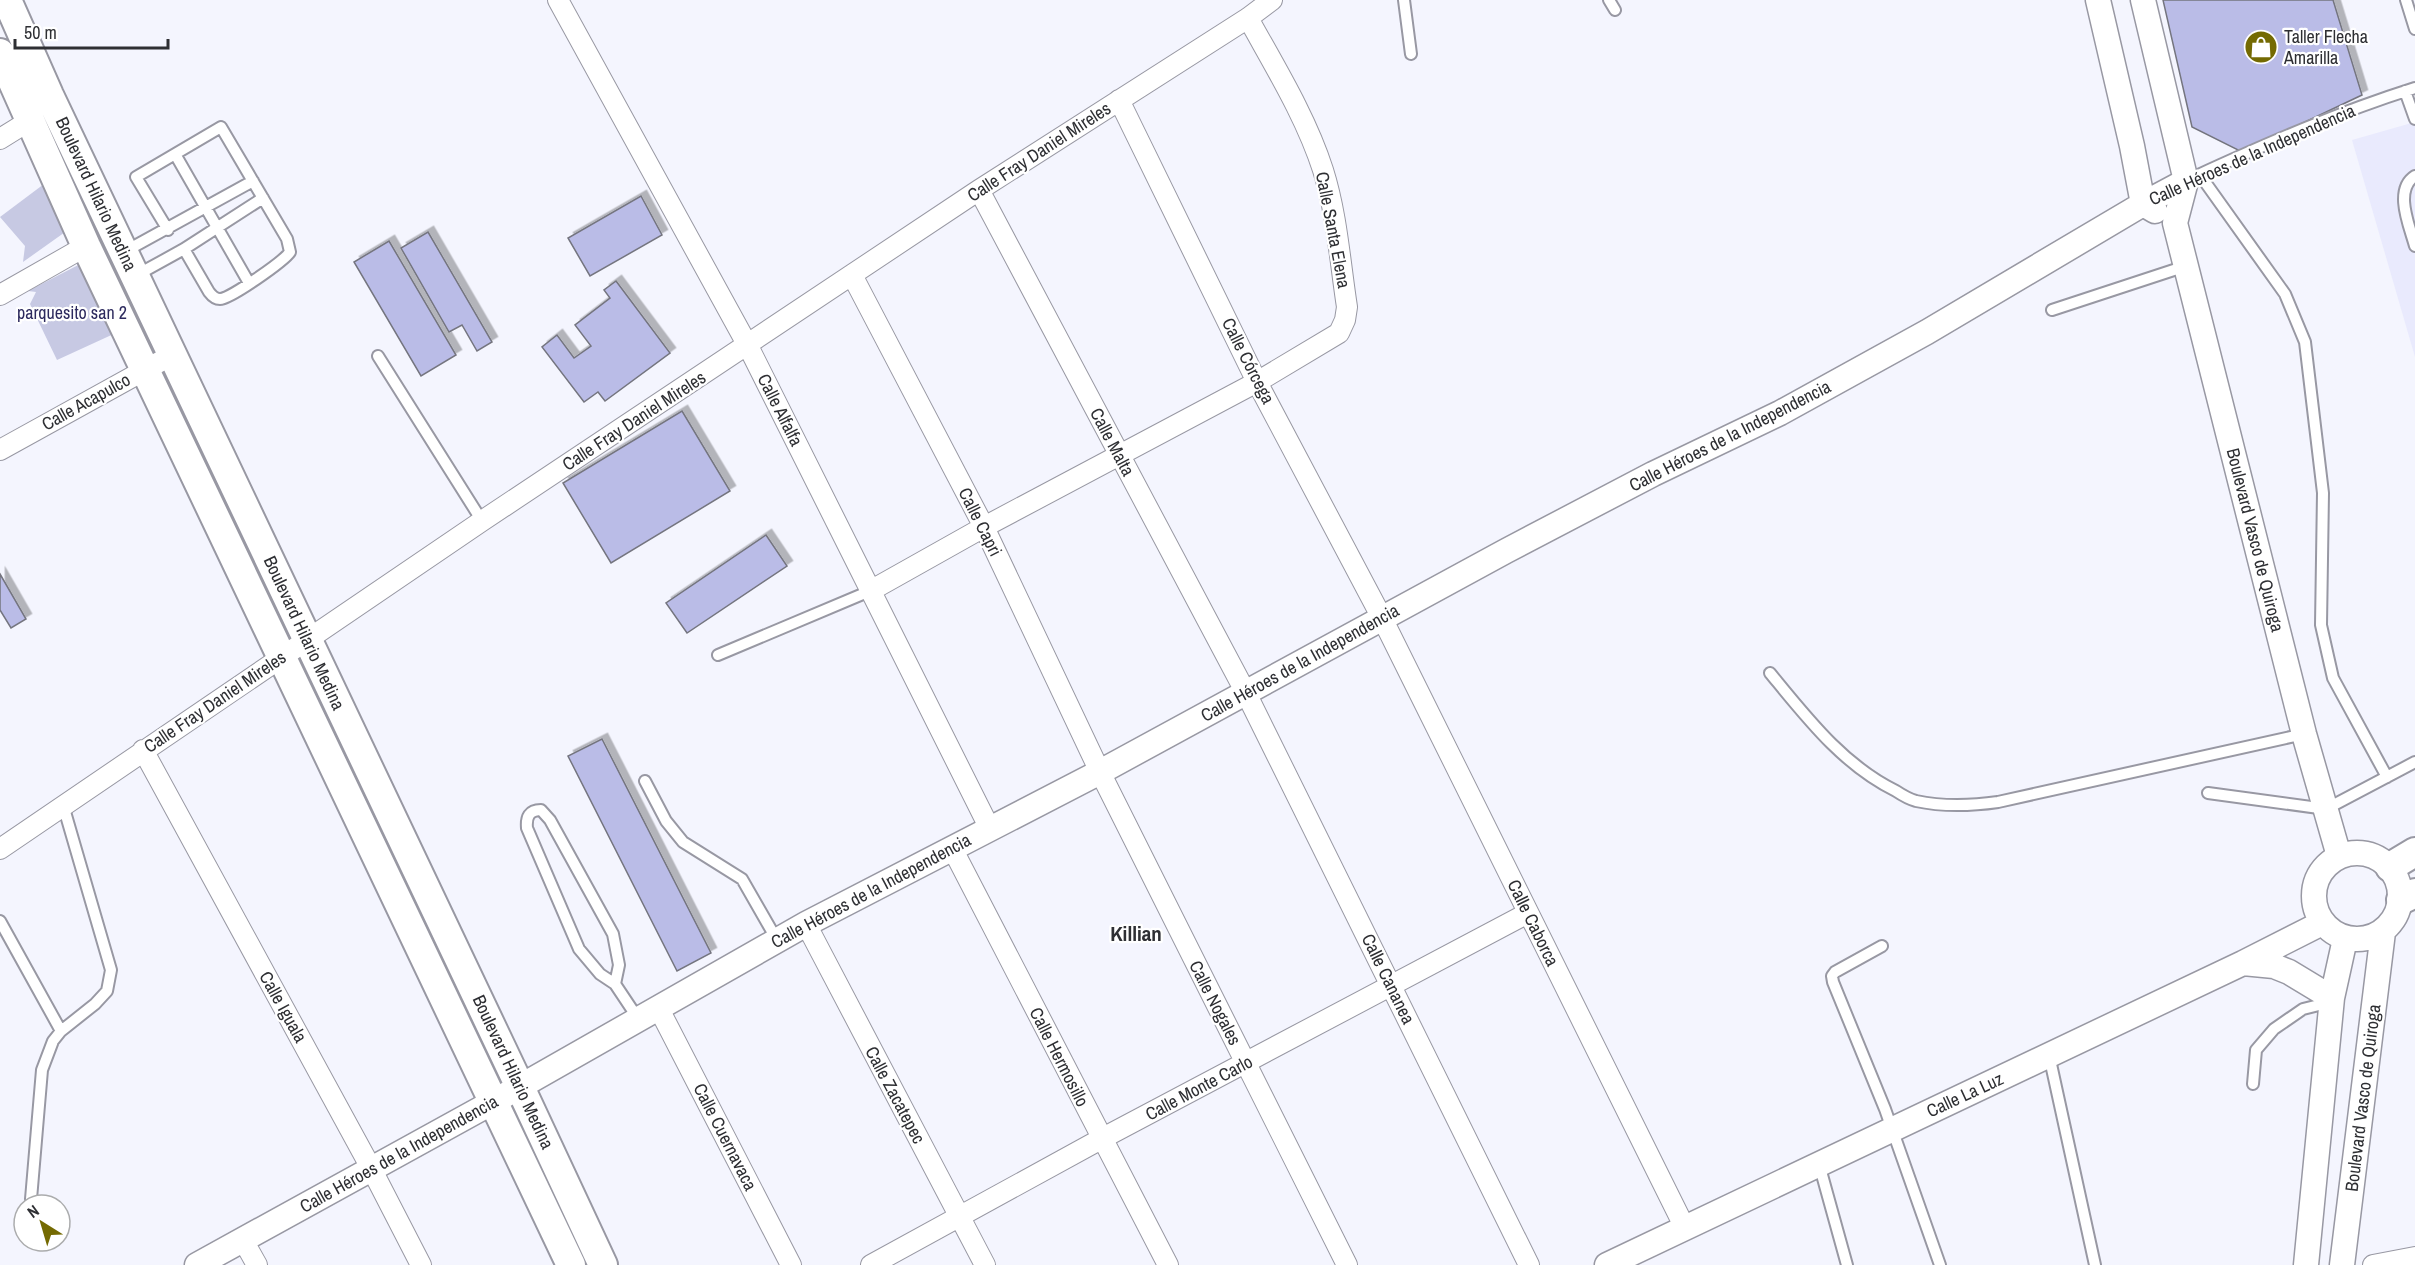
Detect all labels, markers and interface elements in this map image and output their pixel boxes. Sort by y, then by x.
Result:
scale bar [15,12,168,50]
text: 50 m [24,20,57,45]
place label: Taller Flecha Amarilla [2283,24,2368,70]
shop icon: Taller Flecha Amarilla [2243,29,2279,65]
street label: Calle Fray Daniel Mireles [962,96,1115,207]
street label: Calle Héroes de la Independencia [2145,98,2359,211]
street label: Boulevard Hilario Medina [50,113,143,275]
street label: Calle Santa Elena [1310,170,1357,290]
park label: parquesito san 2 [17,300,127,325]
street label: Calle Córcega [1216,313,1281,408]
street label: Calle Fray Daniel Mireles [557,365,710,476]
street label: Calle Acapulco [37,367,135,436]
street label: Calle Alfalfa [752,369,809,450]
street label: Calle Héroes de la Independencia [1625,374,1835,497]
street label: Calle Malta [1084,403,1141,480]
street label: Boulevard Vasco de Quiroga [2221,445,2290,634]
street label: Calle Capri [953,483,1008,560]
street label: Boulevard Hilario Medina [258,552,351,714]
street label: Calle Héroes de la Independencia [1196,598,1403,728]
street label: Calle Fray Daniel Mireles [139,645,291,759]
street label: Calle Héroes de la Independencia [766,827,975,954]
street label: Calle Caborca [1502,875,1565,970]
district label: Killian [1110,919,1162,948]
street label: Calle Cananea [1356,929,1421,1028]
street label: Calle Nogales [1183,956,1247,1049]
street label: Calle Iguala [254,967,313,1047]
street label: Boulevard Hilario Medina [467,991,560,1153]
street label: Calle Hermosillo [1024,1003,1095,1111]
street label: Boulevard Vasco de Quiroga [2339,1003,2386,1193]
street label: Calle Zacatepec [859,1042,932,1148]
street label: Calle Monte Carlo [1141,1049,1257,1126]
street label: Calle La Luz [1922,1066,2007,1123]
street label: Calle Cuernavaca [688,1079,763,1195]
street label: Calle Héroes de la Independencia [295,1089,502,1219]
north arrow [12,1193,72,1253]
text: N [23,1199,43,1223]

